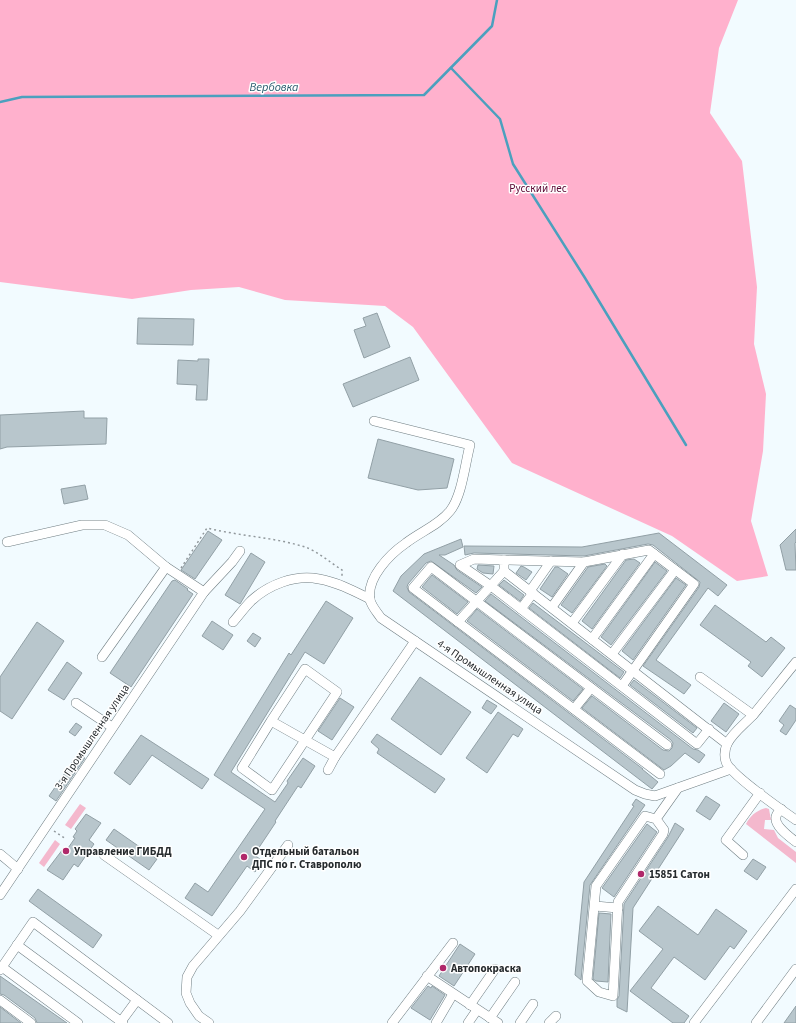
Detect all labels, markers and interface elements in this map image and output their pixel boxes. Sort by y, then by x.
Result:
water label: Вербовка [249,79,299,96]
park label: Русский лес [509,181,567,196]
street label: 4-я Промышленная улица [434,636,546,718]
street label: 3-я Промышленная улица [51,681,133,793]
place label: Управление ГИБДД [74,844,172,859]
place label: Отдельный батальон ДПС по г. Ставрополю [252,844,362,872]
marker: Управление ГИБДД [61,846,71,856]
marker: Отдельный батальон ДПС по г. Ставрополю [239,852,249,862]
place label: 15851 Сатон [649,867,710,882]
marker: 15851 Сатон [636,869,646,879]
place label: Автопокраска [450,961,522,976]
marker: Автопокраска [438,963,448,973]

